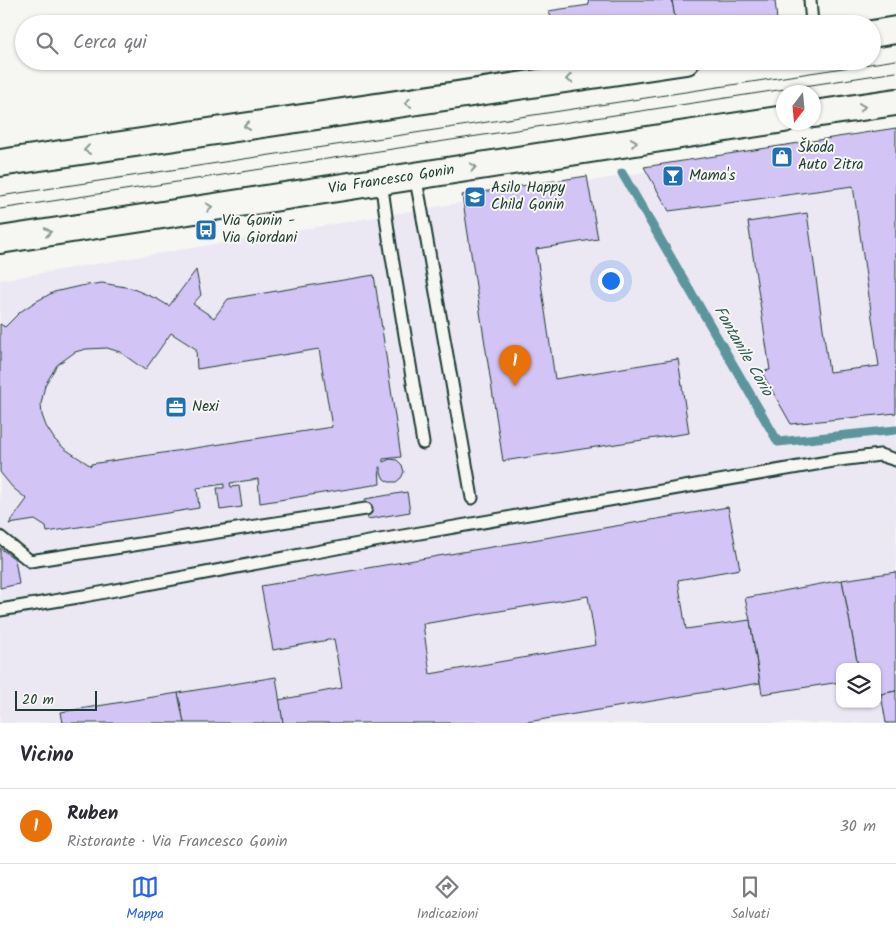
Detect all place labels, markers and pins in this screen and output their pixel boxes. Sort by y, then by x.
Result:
place label: Škoda Auto Zitra [798,136,864,177]
shop icon: Škoda Auto Zitra [770,145,794,169]
bar icon: Mama's [661,164,685,188]
place label: Mama's [689,164,736,188]
place label: Asilo Happy Child Gonin [491,176,566,217]
school or university icon: Asilo Happy Child Gonin [463,185,487,209]
place label: Via Gonin - Via Giordani [222,209,299,250]
bus stop icon: Via Gonin - Via Giordani [194,218,218,242]
pin: 1 [499,345,531,386]
office icon: Nexi [164,395,188,419]
place label: Nexi [192,395,220,419]

